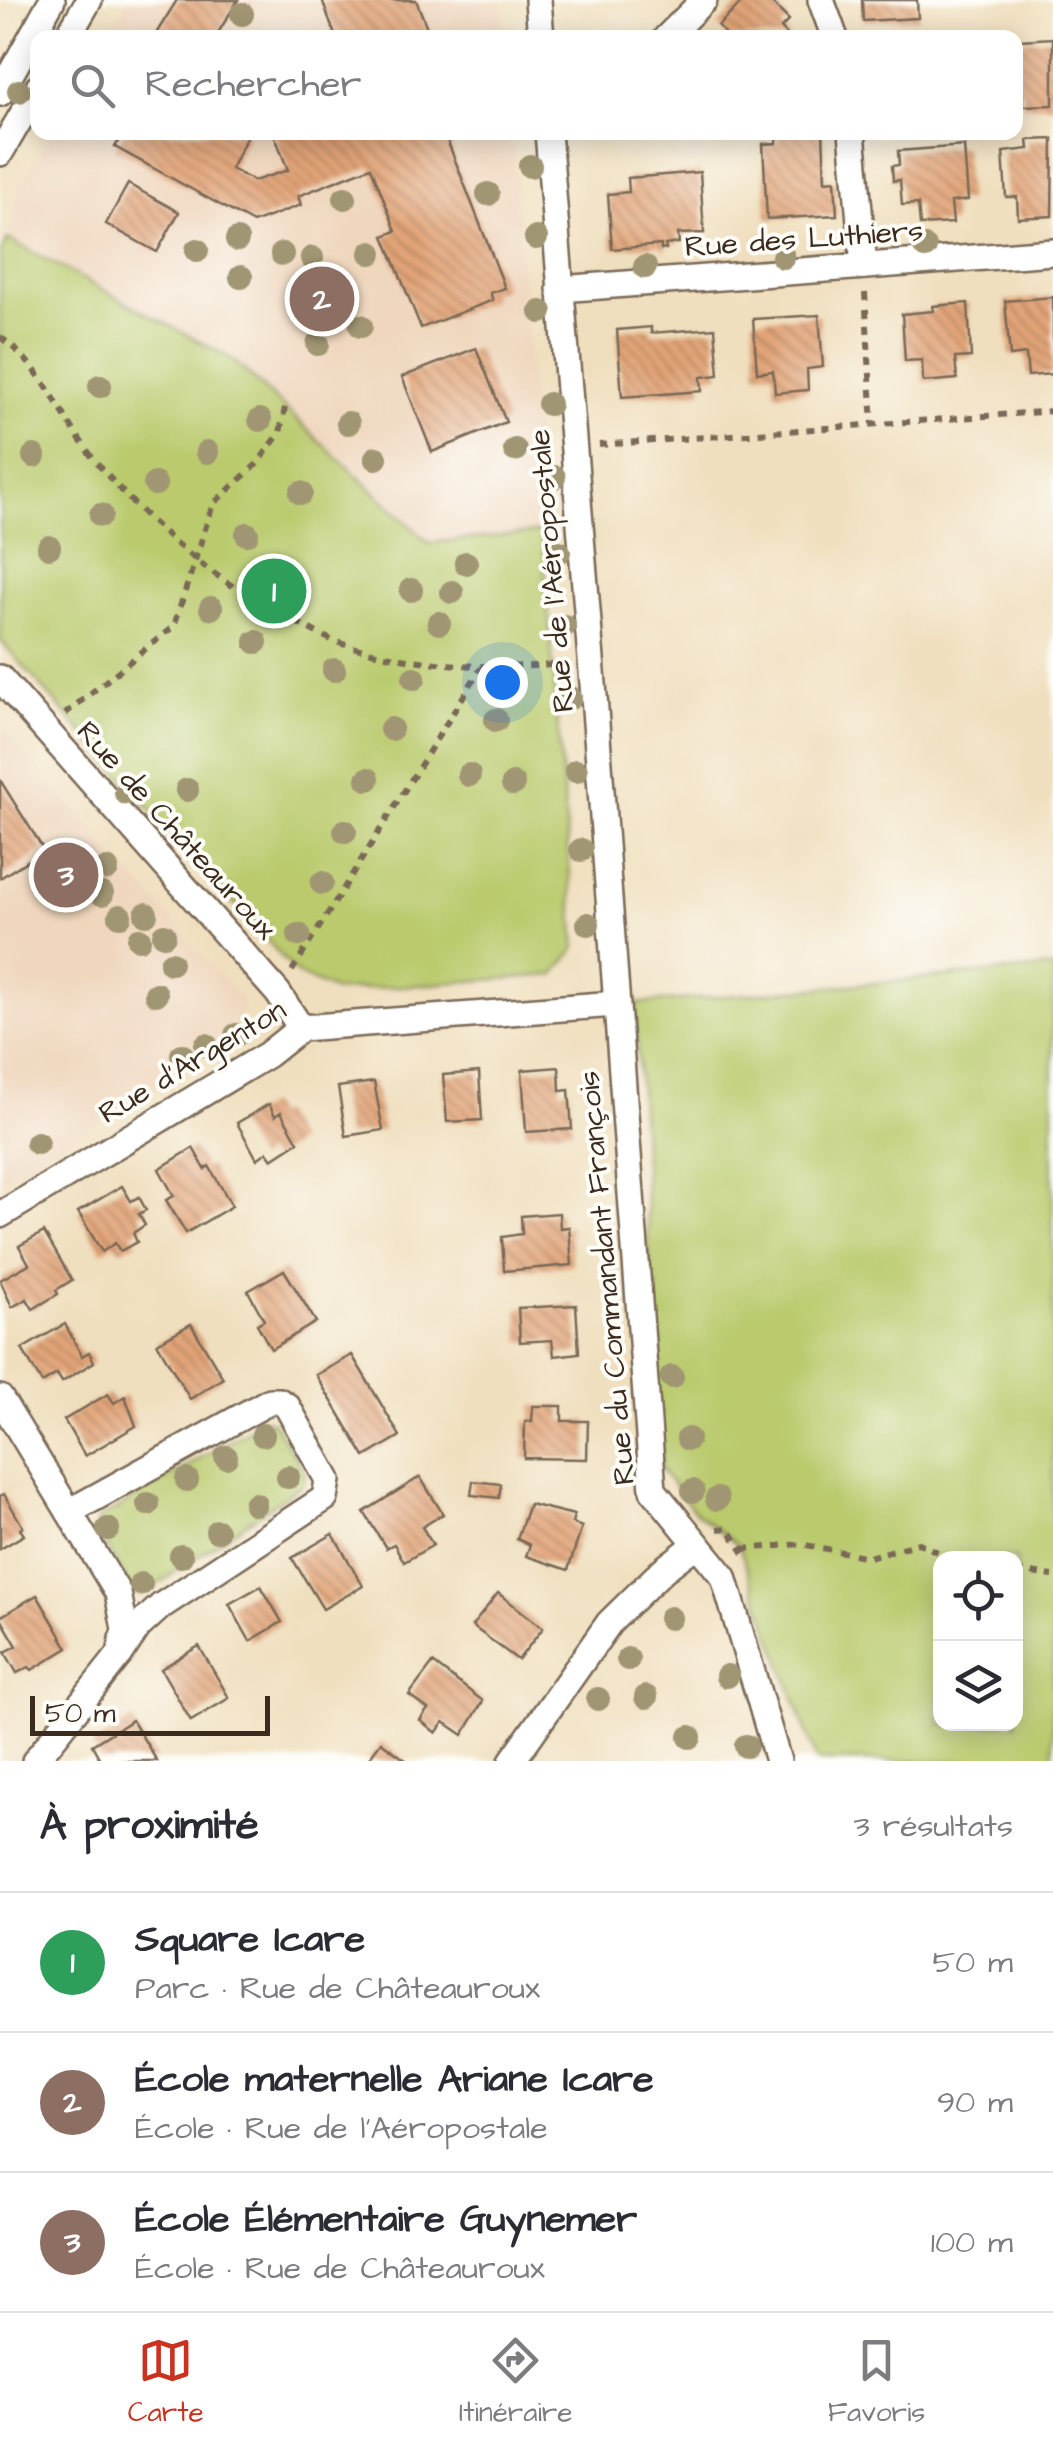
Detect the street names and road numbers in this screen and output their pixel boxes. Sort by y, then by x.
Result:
street label: Rue des Luthiers [683,210,925,268]
street label: Rue de l'Aéropostale [519,428,585,714]
street label: Rue de Châteauroux [66,712,287,950]
street label: Rue d'Argenton [91,989,295,1135]
street label: Rue du Commandant François [568,1069,646,1487]

